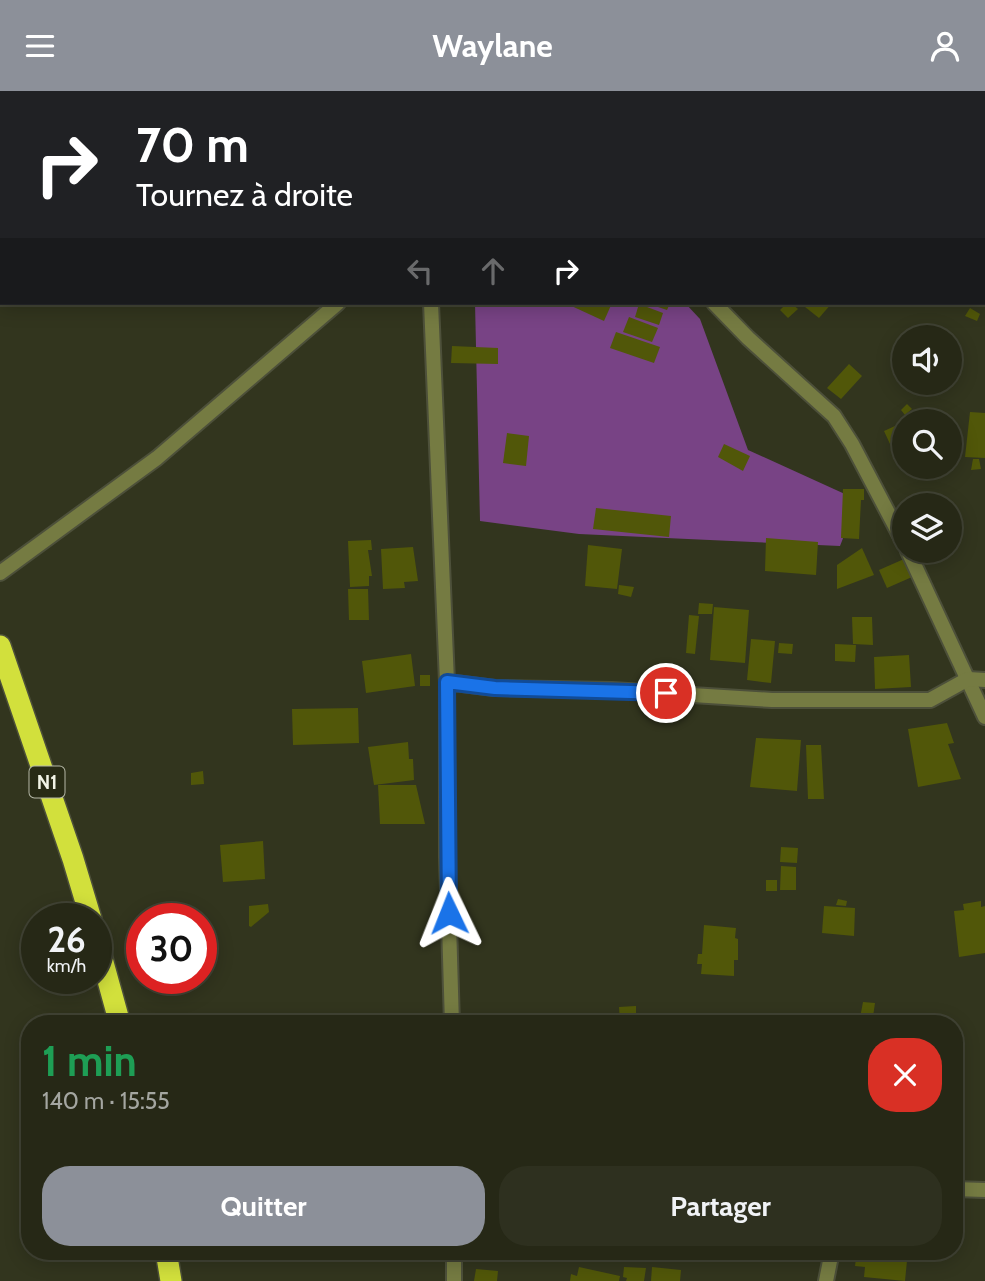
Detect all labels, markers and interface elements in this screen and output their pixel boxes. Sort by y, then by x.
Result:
text: Waylane [432,26,553,65]
icon: menu [21,27,59,65]
icon: person [926,27,964,65]
text: 70 m [136,115,249,174]
icon: right [21,119,112,210]
text: Tournez à droite [136,175,353,214]
icon: left [401,252,439,290]
icon: ahead [474,252,512,290]
icon: right [547,252,585,290]
map controls [892,325,962,563]
button: sound [892,325,962,395]
button: search [892,409,962,479]
button: layers [892,493,962,563]
pin [636,663,696,723]
icon: arrive [647,674,685,712]
road number: N1 [30,767,64,797]
position arrow [412,876,486,950]
speed limit sign: 30 [126,903,217,994]
text: 26 [47,918,86,961]
text: km/h [47,955,86,977]
text: 1 min [42,1035,137,1087]
button: close [868,1038,942,1112]
text: 140 m · 15:55 [42,1087,170,1115]
button: Quitter [42,1166,485,1246]
button: Partager [499,1166,942,1246]

